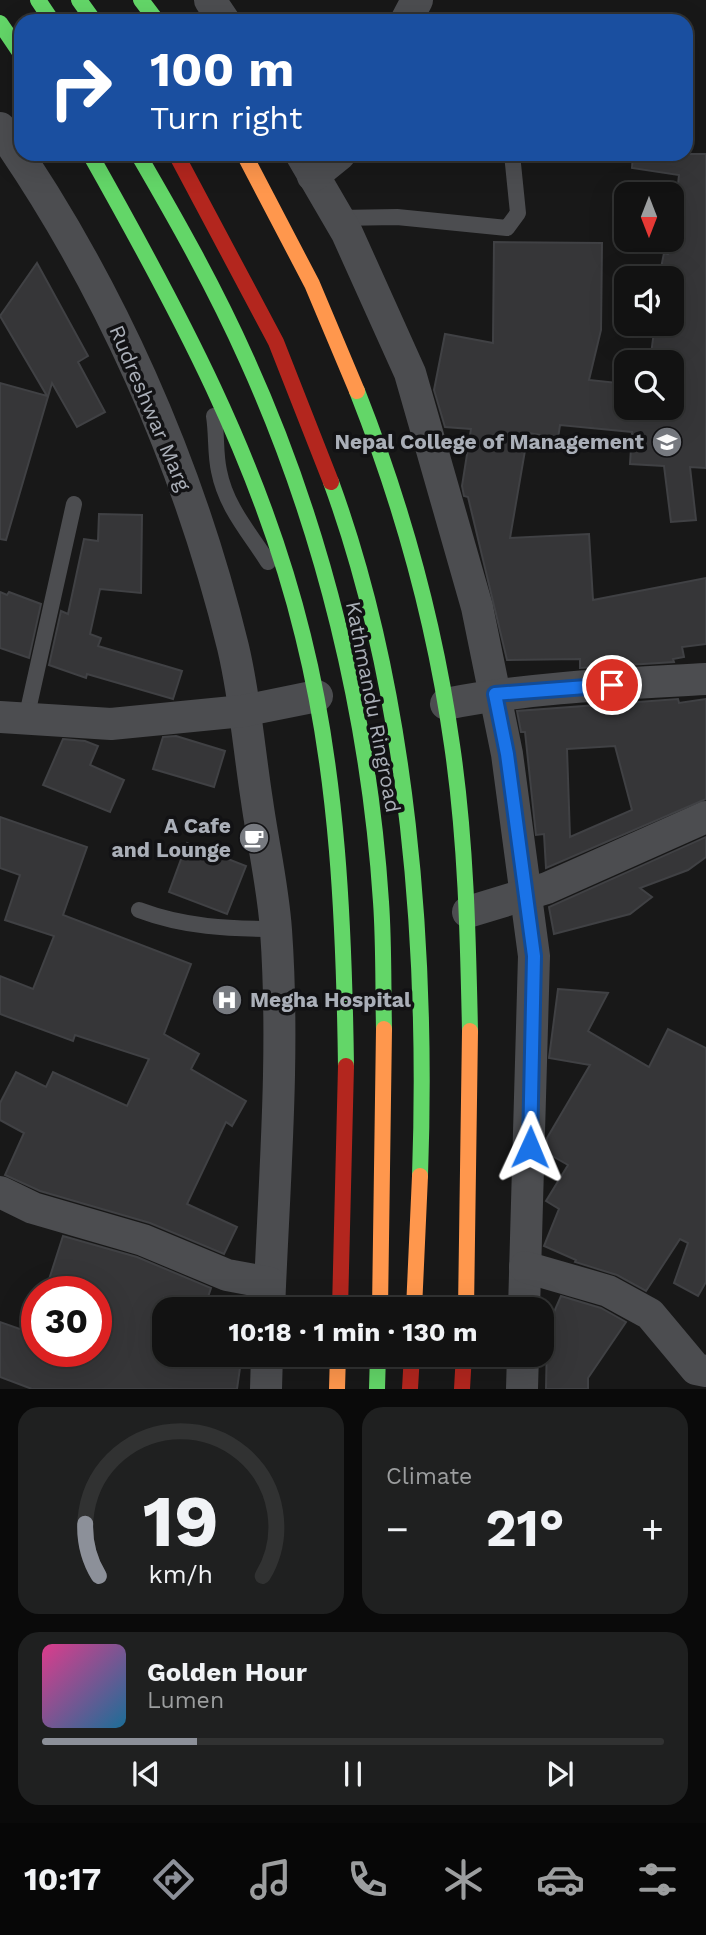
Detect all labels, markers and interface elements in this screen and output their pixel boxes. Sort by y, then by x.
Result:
text: 100 m [150,40,294,98]
icon: right [35,42,126,133]
text: Turn right [150,99,302,137]
north arrow [614,182,684,252]
map controls [614,182,684,420]
button: sound [614,266,684,336]
street label: Rudreshwar Marg [104,321,197,495]
button: search [614,350,684,420]
school or university icon: Nepal College of Management [650,425,684,459]
place label: Nepal College of Management [334,429,644,454]
street label: Kathmandu Ringroad [341,599,406,815]
pin [582,655,642,715]
icon: arrive [593,666,631,704]
place label: A Cafe and Lounge [112,813,231,862]
cafe icon: A Cafe and Lounge [237,821,271,855]
hospital icon: Megha Hospital [210,983,244,1017]
place label: Megha Hospital [250,987,411,1012]
position arrow [493,1110,567,1184]
speed limit sign: 30 [21,1276,112,1367]
text: 10:18 · 1 min · 130 m [229,1317,477,1347]
text: Climate [386,1463,472,1490]
text: 19 [143,1479,219,1565]
text: 21° [485,1498,565,1559]
text: − [386,1507,409,1551]
text: + [641,1507,664,1551]
text: km/h [149,1560,213,1589]
text: Golden Hour [147,1657,307,1687]
text: Lumen [147,1687,224,1714]
icon: previous [127,1755,165,1793]
icon: pause [334,1755,372,1793]
icon: next [541,1755,579,1793]
icon: directions [149,1855,198,1904]
icon: music [246,1855,295,1904]
icon: phone [343,1855,392,1904]
icon: climate [439,1855,488,1904]
icon: car [536,1855,585,1904]
icon: filters [633,1855,682,1904]
text: 10:17 [24,1860,101,1898]

